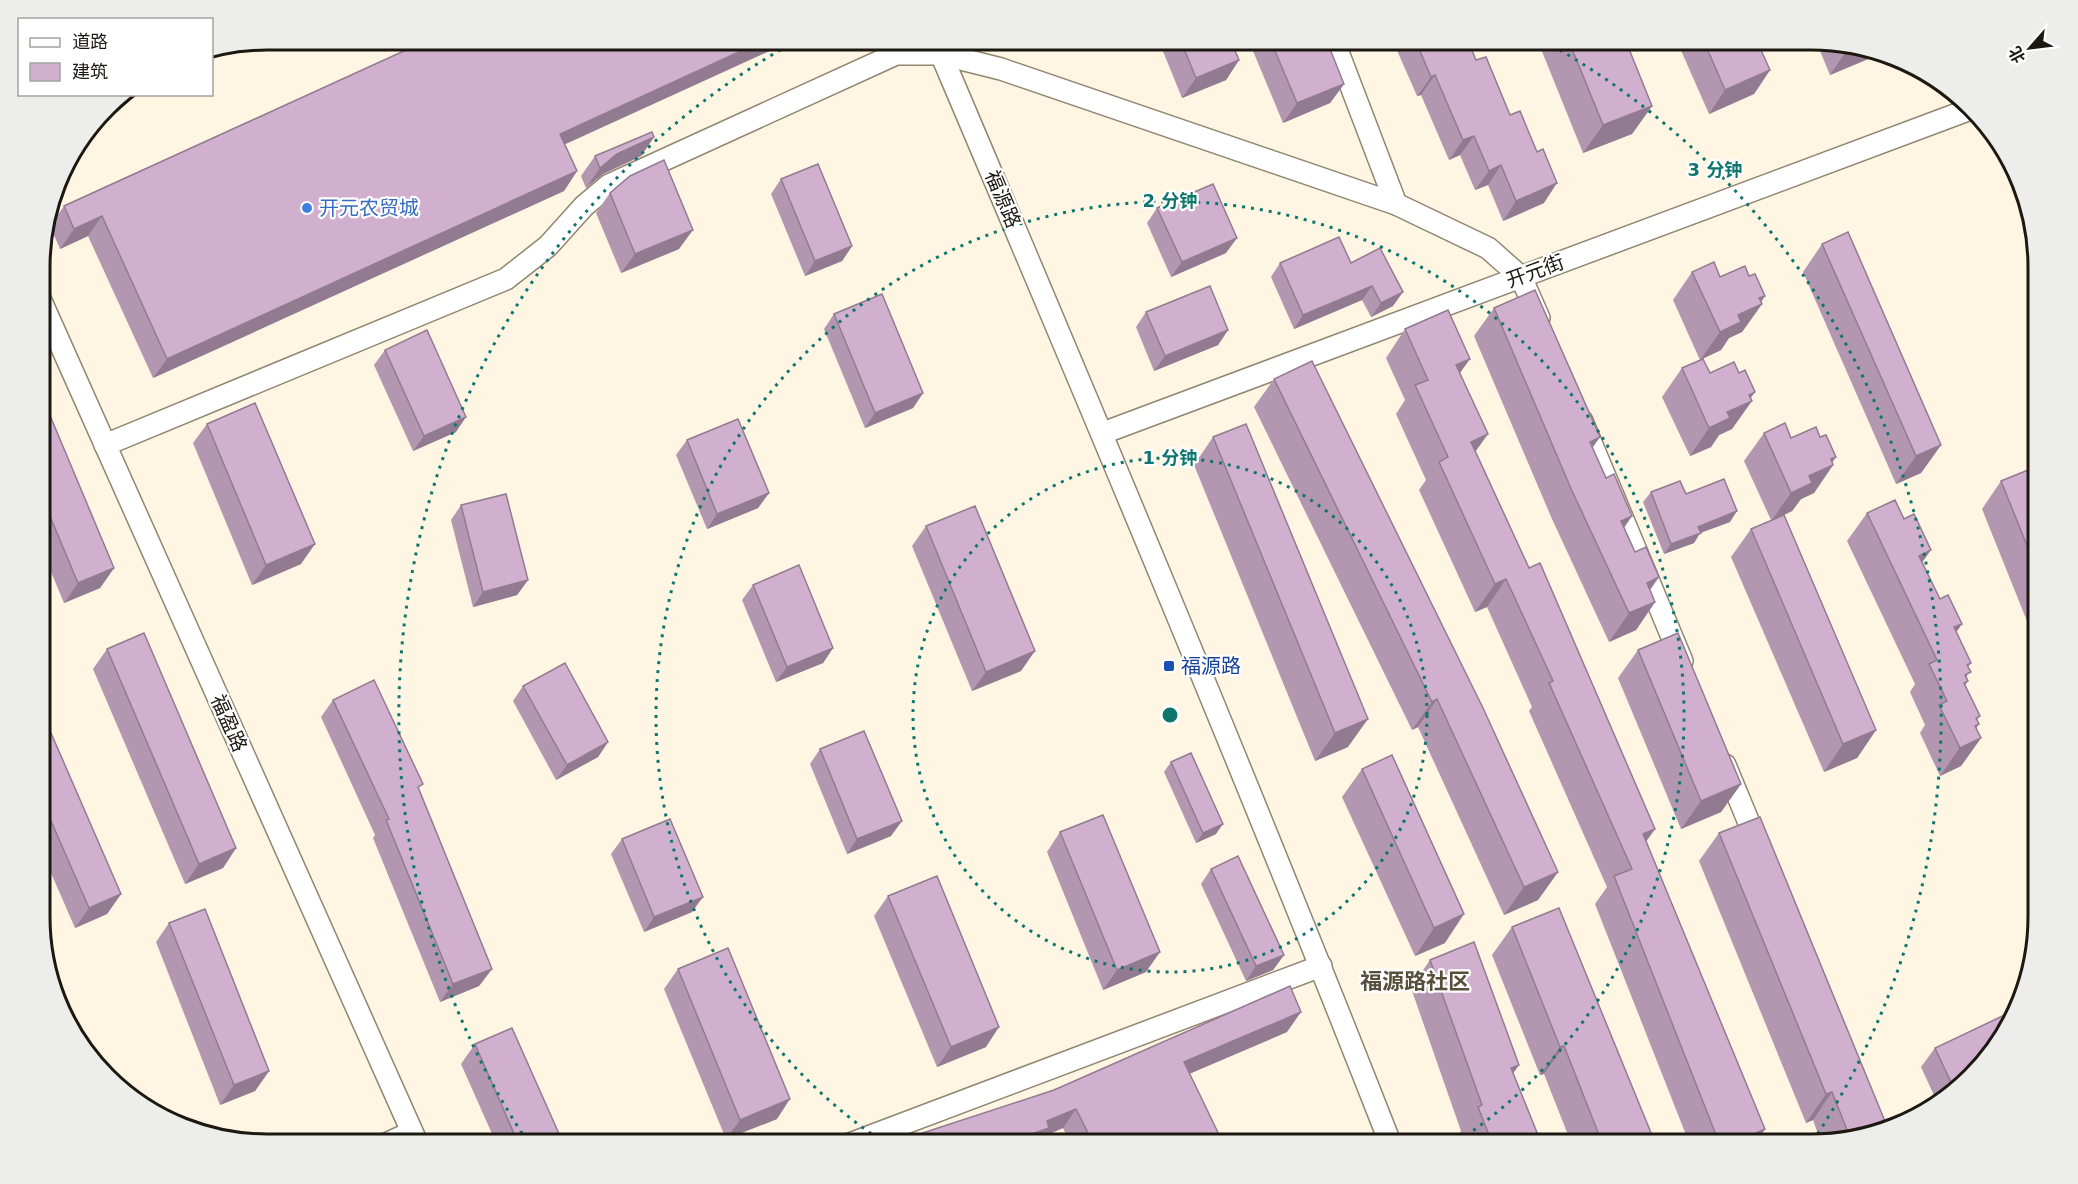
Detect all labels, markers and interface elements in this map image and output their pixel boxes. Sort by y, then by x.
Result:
legend [18,18,213,96]
north arrow [2000,18,2060,78]
text: 道路 [72,31,108,52]
text: 北 [2005,43,2029,66]
text: 建筑 [72,61,108,82]
text: 3 分钟 [1688,159,1742,180]
street label: 福源路 [980,167,1026,231]
text: 2 分钟 [1143,190,1197,211]
place label: 开元农贸城 [319,196,419,220]
marker: 开元农贸城 [300,201,314,215]
street label: 开元街 [1503,249,1567,293]
text: 1 分钟 [1143,447,1197,468]
place label: 福源路 [1181,654,1241,678]
marker: 福源路 [1162,659,1176,673]
street label: 福盈路 [206,691,252,755]
centre of rings [1160,705,1180,725]
district label: 福源路社区 [1360,969,1470,994]

